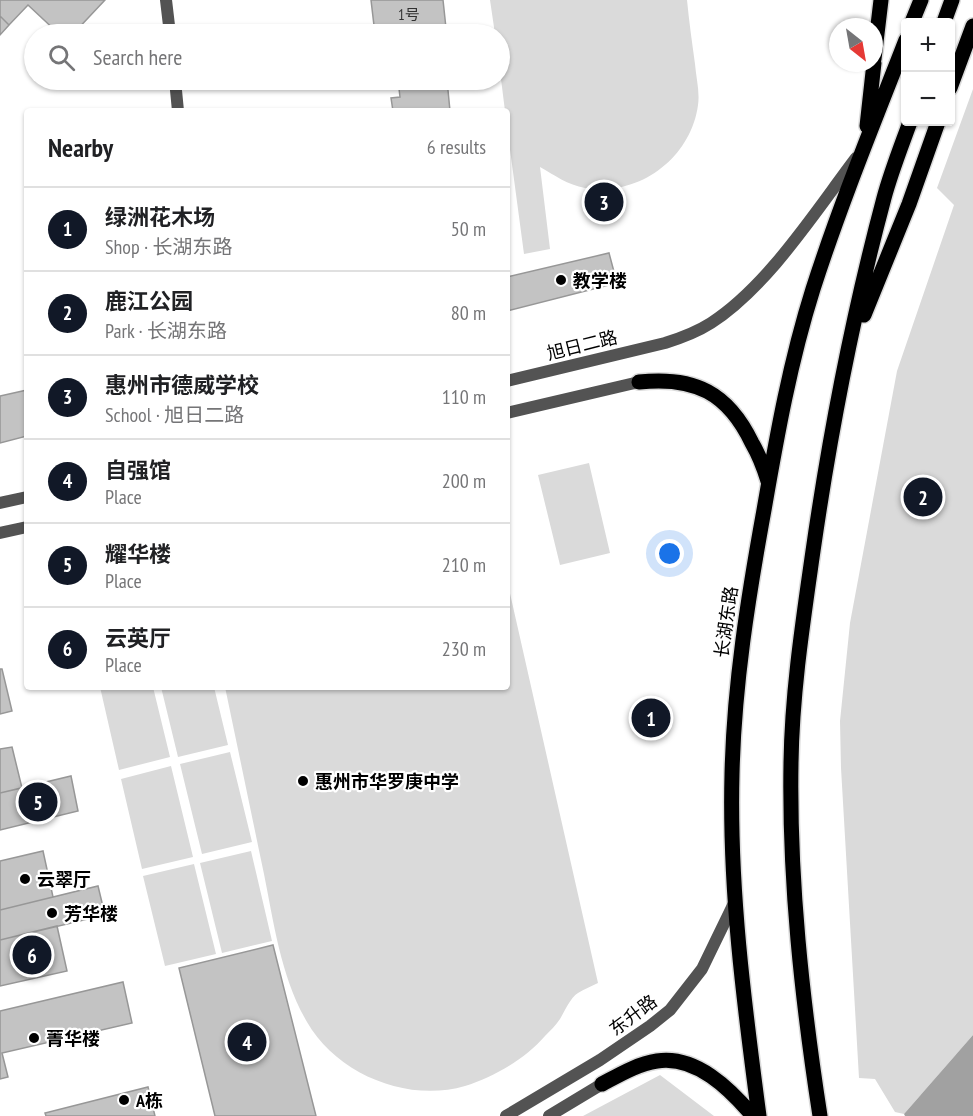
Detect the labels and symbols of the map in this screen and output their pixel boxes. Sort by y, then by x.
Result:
house number: 1号 [398,5,420,24]
north arrow [829,18,883,72]
pin: 3 [584,180,624,224]
place label: 教学楼 [573,269,627,292]
marker: 教学楼 [554,273,568,287]
street label: 旭日二路 [544,325,620,365]
pin: 2 [904,474,942,520]
your location [655,539,684,568]
street label: 长湖东路 [710,585,742,659]
pin: 1 [632,696,670,740]
place label: 惠州市华罗庚中学 [315,770,459,793]
marker: 惠州市华罗庚中学 [296,774,310,788]
pin: 5 [18,780,57,824]
place label: 云翠厅 [37,868,91,891]
marker: 云翠厅 [18,872,32,886]
place label: 芳华楼 [64,902,118,925]
marker: 芳华楼 [45,906,59,920]
pin: 6 [12,932,51,978]
street label: 东升路 [605,990,661,1040]
pin: 4 [228,1020,266,1064]
place label: 菁华楼 [46,1027,100,1050]
marker: 菁华楼 [27,1031,41,1045]
place label: A栋 [135,1089,163,1112]
marker: A栋 [117,1093,131,1107]

